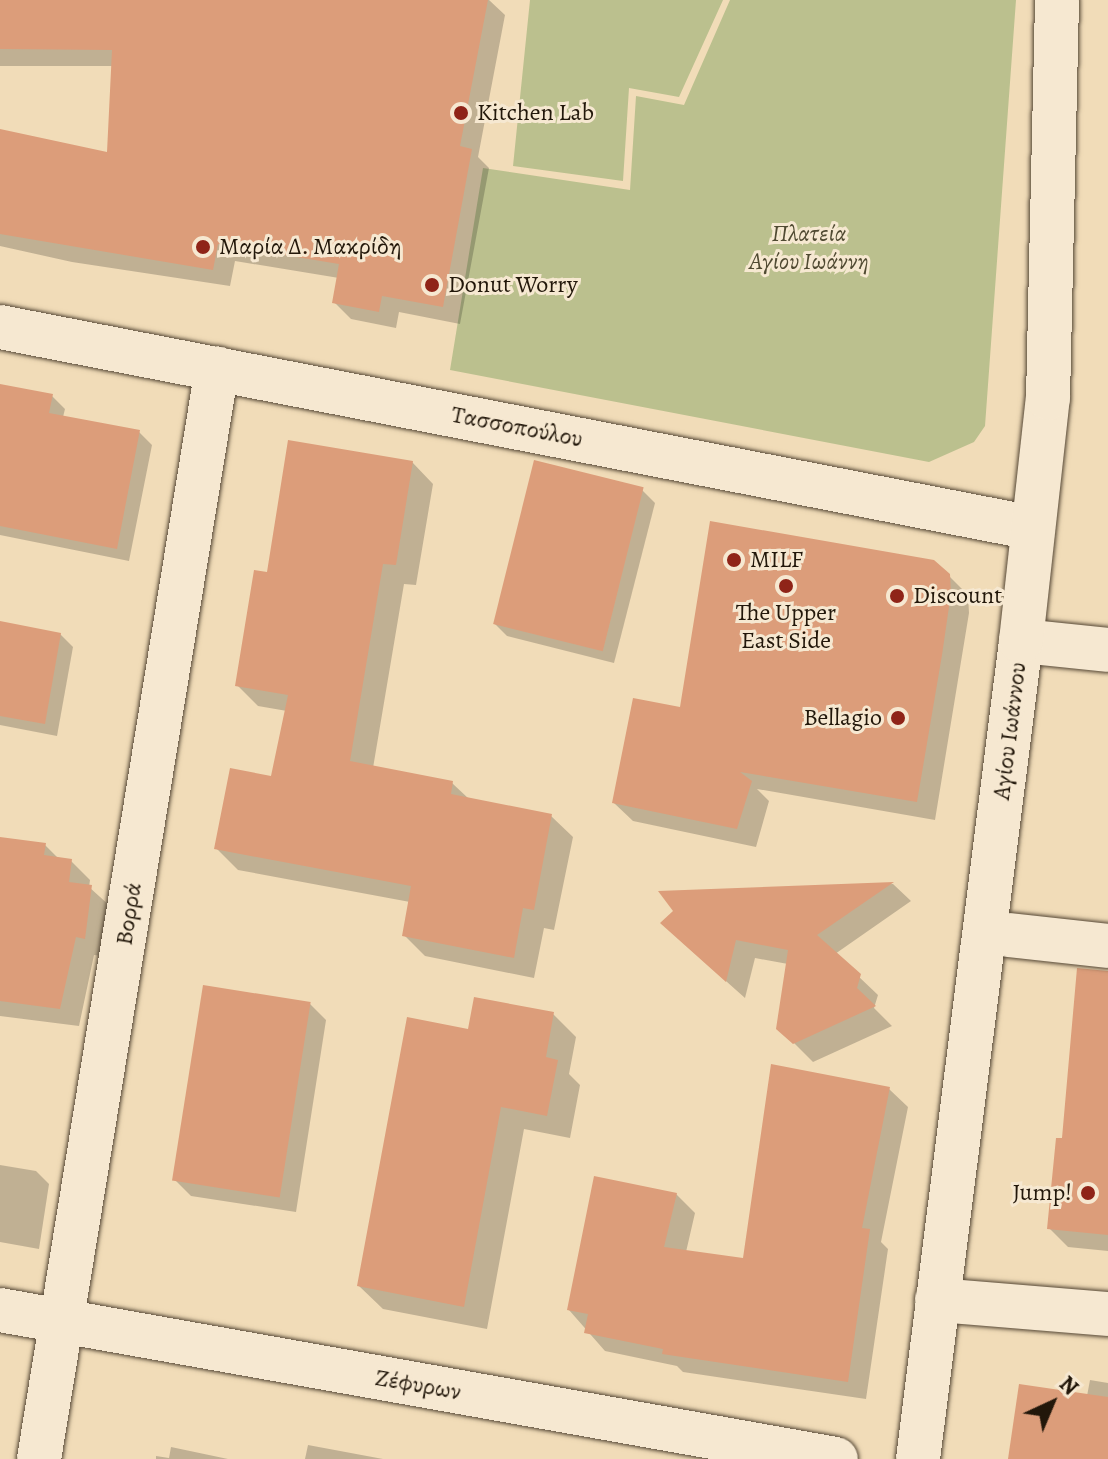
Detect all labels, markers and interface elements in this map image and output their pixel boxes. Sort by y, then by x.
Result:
place label: Kitchen Lab [477,99,594,127]
marker: Kitchen Lab [452,104,470,122]
park label: Πλατεία Αγίου Ιωάννη [749,220,869,276]
place label: Μαρία Δ. Μακρίδη [219,233,402,261]
marker: Μαρία Δ. Μακρίδη [194,238,212,256]
place label: Donut Worry [448,271,578,299]
marker: Donut Worry [423,276,441,294]
street label: Τασσοπούλου [449,400,585,454]
place label: MILF [750,546,803,574]
marker: MILF [725,551,743,569]
marker: The Upper East Side [777,577,795,595]
place label: Discount [913,582,1002,610]
marker: Discount [888,587,906,605]
place label: The Upper East Side [736,599,836,655]
street label: Αγίου Ιωάννου [987,661,1033,801]
place label: Bellagio [804,704,882,732]
marker: Bellagio [889,709,907,727]
street label: Βορρά [110,881,148,947]
place label: Jump! [1012,1179,1072,1207]
marker: Jump! [1079,1184,1097,1202]
street label: Ζέφυρων [373,1363,463,1407]
north arrow [1012,1363,1092,1443]
text: N [1052,1369,1085,1402]

